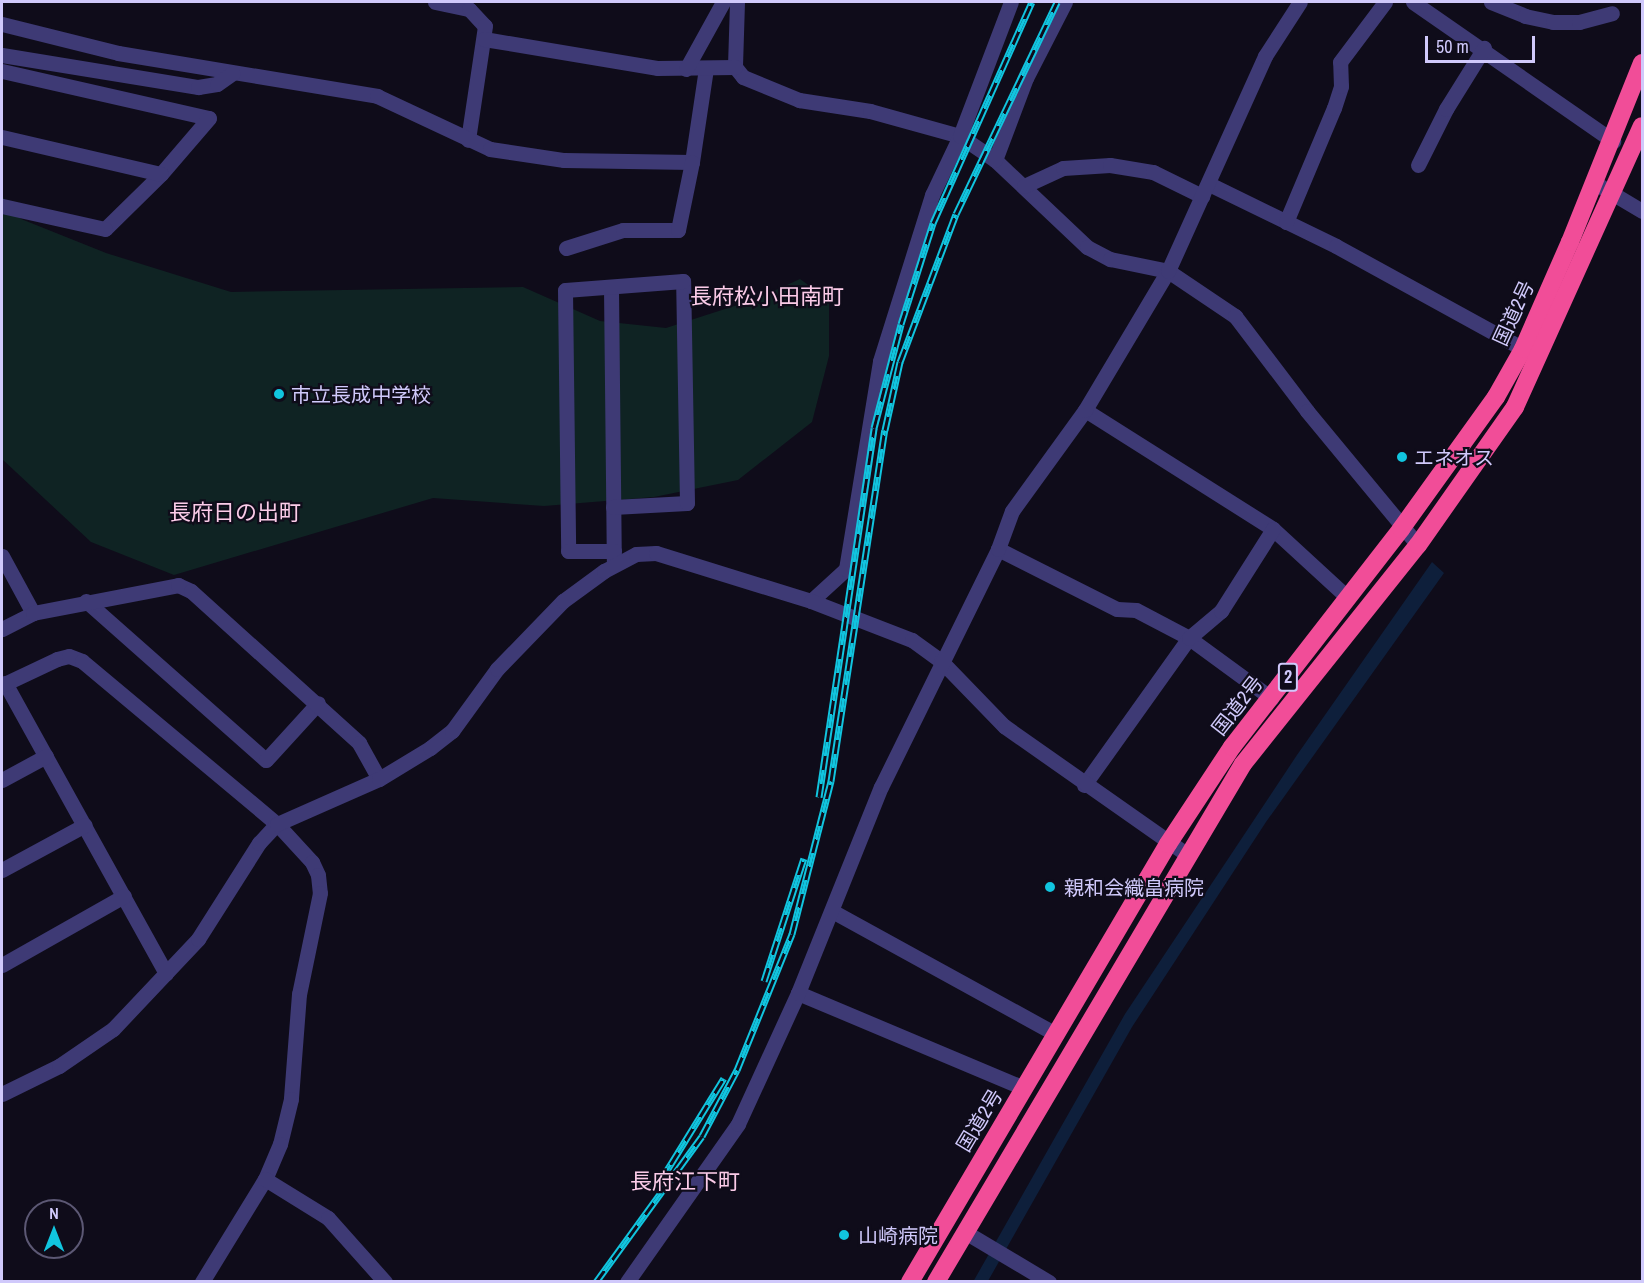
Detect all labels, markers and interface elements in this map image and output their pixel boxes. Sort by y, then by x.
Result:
scale bar [1428,24,1538,62]
text: 50 m [1436,34,1469,59]
street label: 国道2号 [1488,277,1538,349]
district label: 長府松小田南町 [690,284,844,310]
place label: 市立長成中学校 [291,382,431,406]
marker: 市立長成中学校 [272,387,286,401]
place label: エネオス [1414,445,1494,469]
marker: エネオス [1395,450,1409,464]
district label: 長府日の出町 [169,500,301,526]
road number: 2 [1278,662,1298,692]
street label: 国道2号 [1206,670,1268,740]
place label: 親和会織畠病院 [1064,875,1204,899]
marker: 親和会織畠病院 [1041,878,1059,896]
street label: 国道2号 [951,1084,1007,1156]
district label: 長府江下町 [630,1169,740,1195]
north arrow [24,1199,84,1259]
text: N [49,1202,59,1224]
place label: 山崎病院 [858,1223,938,1247]
marker: 山崎病院 [835,1226,853,1244]

